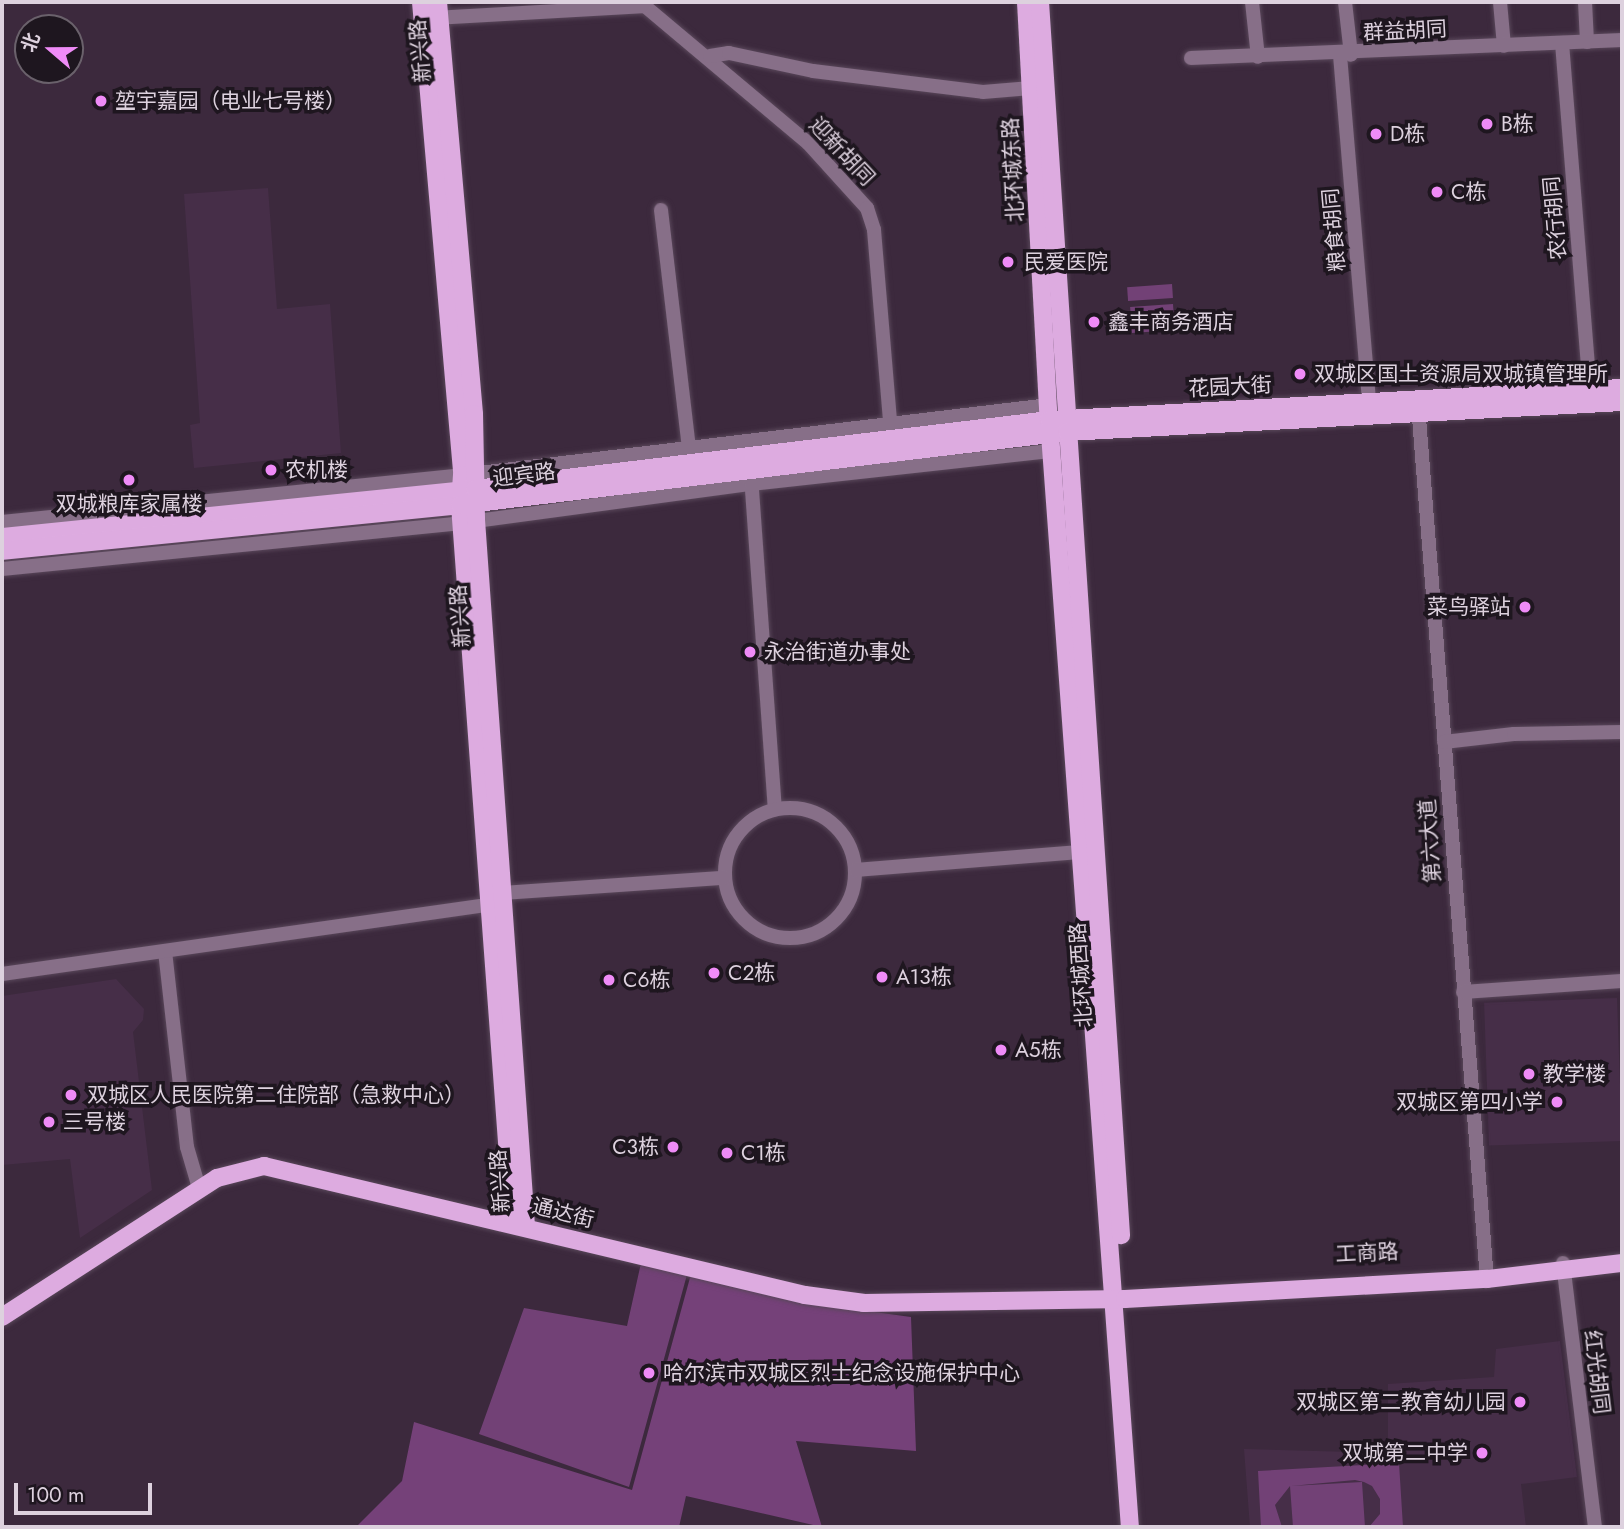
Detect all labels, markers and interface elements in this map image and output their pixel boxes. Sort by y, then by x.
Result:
north arrow [14,14,84,84]
street label: 群益胡同 [1362,16,1448,46]
street label: 新兴路 [405,19,435,83]
text: 北 [15,29,47,56]
place label: 堃宇嘉园（电业七号楼） [115,88,346,114]
marker: 堃宇嘉园（电业七号楼） [93,93,109,109]
place label: B栋 [1501,111,1534,137]
street label: 迎新胡同 [804,112,880,190]
marker: B栋 [1479,116,1495,132]
street label: 北环城东路 [998,117,1028,223]
place label: D栋 [1390,121,1425,147]
marker: D栋 [1368,126,1384,142]
street label: 农行胡同 [1539,175,1571,261]
place label: C栋 [1451,179,1486,205]
marker: C栋 [1429,184,1445,200]
street label: 粮食胡同 [1318,187,1350,273]
place label: 民爱医院 [1024,249,1108,275]
marker: 民爱医院 [998,252,1018,272]
place label: 鑫丰商务酒店 [1108,309,1234,335]
marker: 鑫丰商务酒店 [1086,314,1102,330]
place label: 双城区国土资源局双城镇管理所 [1314,361,1608,387]
marker: 双城区国土资源局双城镇管理所 [1292,366,1308,382]
street label: 花园大街 [1187,372,1273,402]
place label: 农机楼 [285,457,348,483]
street label: 迎宾路 [491,459,557,491]
marker: 农机楼 [263,462,279,478]
marker: 双城粮库家属楼 [121,472,137,488]
place label: 双城粮库家属楼 [56,491,202,517]
street label: 新兴路 [445,584,475,648]
place label: 菜鸟驿站 [1427,594,1511,620]
marker: 菜鸟驿站 [1517,599,1533,615]
place label: 永治街道办事处 [764,639,911,665]
marker: 永治街道办事处 [742,644,758,660]
street label: 第六大道 [1415,798,1445,884]
street label: 北环城西路 [1065,922,1097,1028]
place label: C2栋 [728,960,775,986]
place label: A13栋 [896,964,952,990]
marker: C2栋 [706,965,722,981]
place label: C6栋 [623,967,670,993]
marker: A13栋 [874,969,890,985]
marker: C6栋 [601,972,617,988]
place label: A5栋 [1015,1037,1062,1063]
marker: A5栋 [993,1042,1009,1058]
place label: 教学楼 [1543,1061,1606,1087]
marker: 教学楼 [1521,1066,1537,1082]
place label: 双城区人民医院第二住院部（急救中心） [87,1082,465,1108]
marker: 双城区人民医院第二住院部（急救中心） [61,1085,81,1105]
place label: 双城区第四小学 [1396,1089,1543,1115]
marker: 双城区第四小学 [1549,1094,1565,1110]
place label: 三号楼 [63,1109,126,1135]
marker: 三号楼 [41,1114,57,1130]
place label: C3栋 [612,1134,659,1160]
marker: C3栋 [665,1139,681,1155]
place label: C1栋 [741,1140,786,1166]
marker: C1栋 [719,1145,735,1161]
street label: 新兴路 [485,1149,515,1213]
street label: 通达街 [529,1193,597,1233]
street label: 工商路 [1335,1239,1399,1267]
street label: 红光胡同 [1579,1329,1615,1415]
place label: 哈尔滨市双城区烈士纪念设施保护中心 [663,1360,1020,1386]
marker: 哈尔滨市双城区烈士纪念设施保护中心 [641,1365,657,1381]
place label: 双城区第二教育幼儿园 [1296,1389,1506,1415]
marker: 双城区第二教育幼儿园 [1512,1394,1528,1410]
place label: 双城第二中学 [1342,1440,1468,1466]
marker: 双城第二中学 [1474,1445,1490,1461]
scale bar [18,1470,156,1514]
text: 100 m [27,1480,84,1510]

